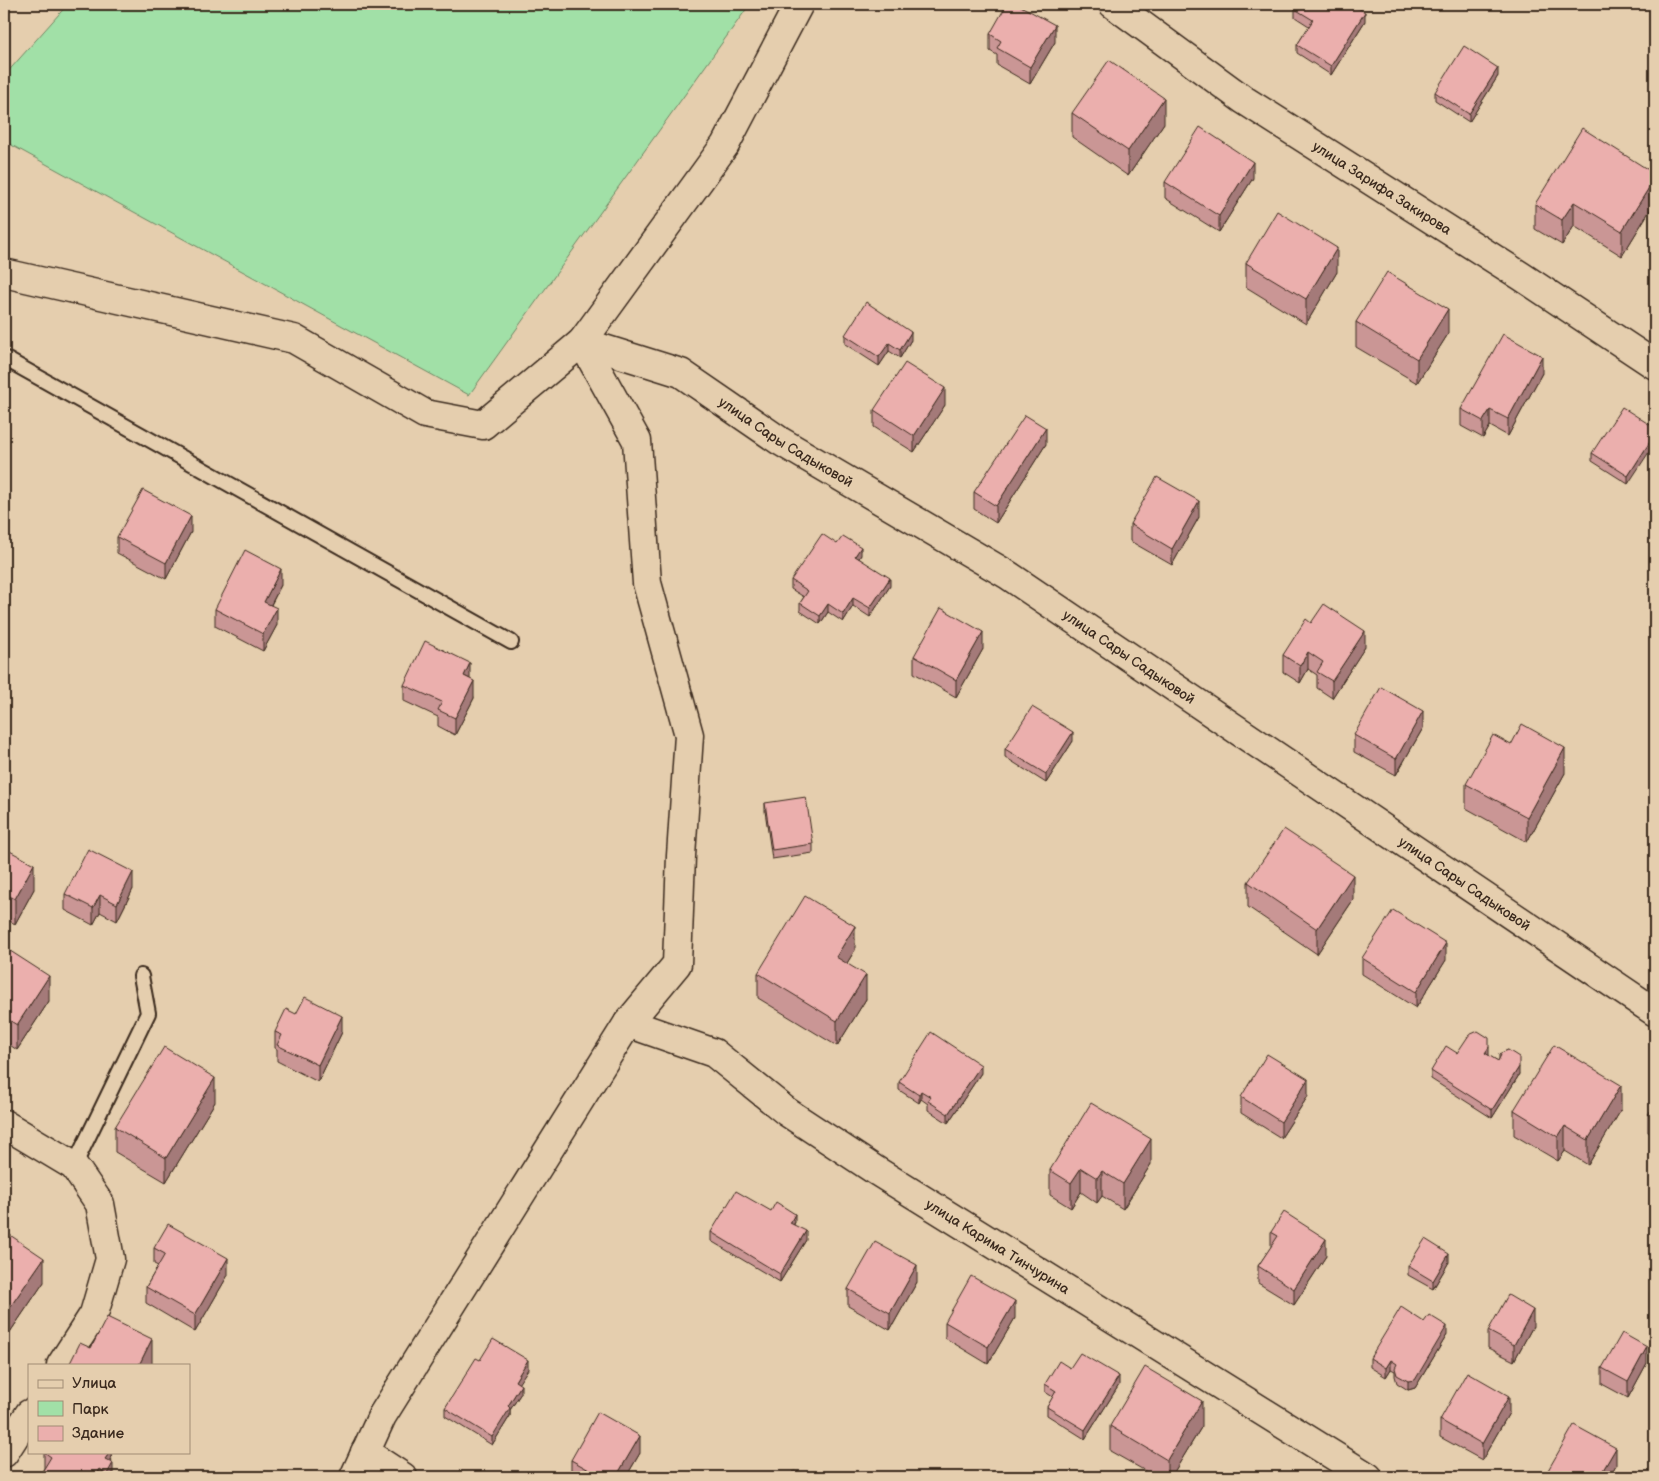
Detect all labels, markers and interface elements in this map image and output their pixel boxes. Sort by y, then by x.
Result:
street label: улица Зарифа Закирова [1309,138,1455,239]
street label: улица Сары Садыковой [715,394,856,491]
street label: улица Сары Садыковой [1060,607,1198,708]
street label: улица Сары Садыковой [1395,833,1534,934]
street label: улица Карима Тинчурина [922,1196,1073,1298]
legend [28,1364,190,1454]
text: Улица [72,1374,117,1393]
text: Парк [72,1400,109,1419]
text: Здание [72,1424,124,1443]

